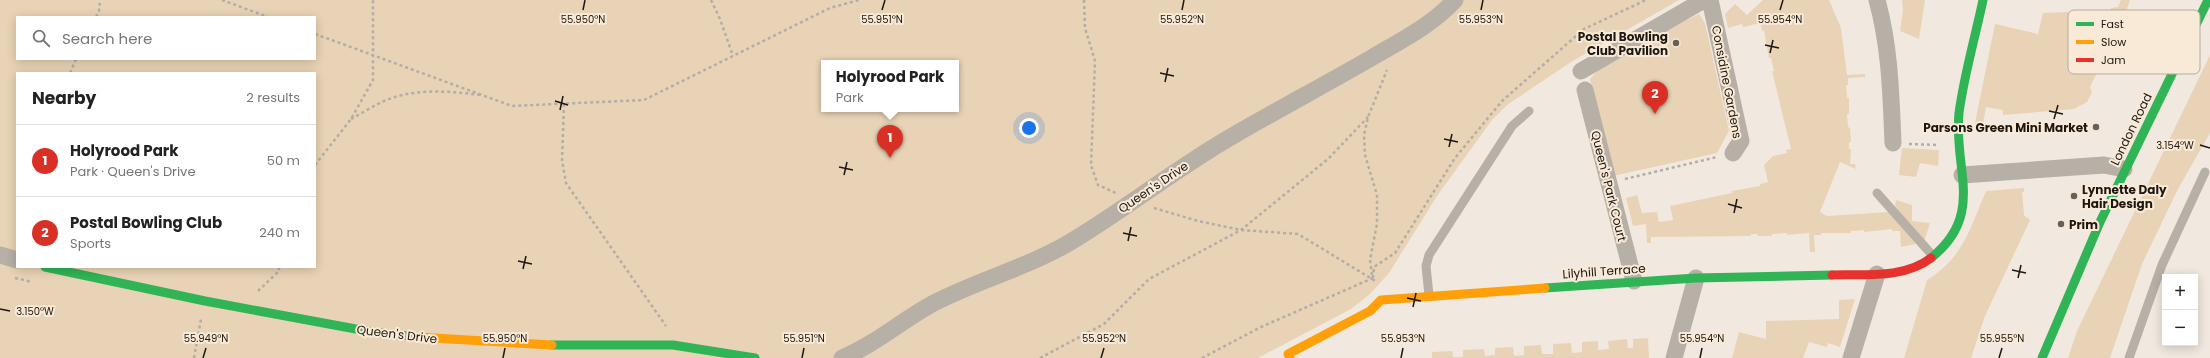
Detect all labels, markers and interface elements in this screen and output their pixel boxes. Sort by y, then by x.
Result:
legend [2068,10,2200,74]
text: 55.950°N [561,12,605,27]
text: 55.951°N [861,12,903,27]
text: 55.952°N [1160,12,1204,27]
text: 55.953°N [1459,12,1503,27]
text: 55.954°N [1758,12,1802,27]
search box [16,16,316,60]
text: Fast [2101,16,2124,32]
street label: Considine Gardens [1708,24,1746,140]
icon: search [30,27,52,49]
text: Search here [62,28,152,49]
place label: Postal Bowling Club Pavilion [1578,28,1668,59]
text: Slow [2101,34,2126,50]
marker: Postal Bowling Club Pavilion [1671,38,1681,48]
text: Jam [2101,52,2126,68]
popup [821,60,959,112]
text: Holyrood Park [836,66,944,87]
pin: 2 [1642,81,1668,114]
text: Nearby [32,86,96,110]
text: 2 results [246,88,300,107]
text: Park [836,88,864,107]
street label: London Road [2106,90,2156,168]
your location [1019,118,1039,138]
place label: Parsons Green Mini Market [1923,119,2088,136]
marker: Parsons Green Mini Market [2091,122,2101,132]
pin: 1 [877,125,903,158]
street label: Queen's Park Court [1587,129,1631,243]
text: 3.154°W [2156,138,2194,153]
text: Holyrood Park [70,140,179,161]
text: 1 [43,151,47,170]
text: 50 m [267,151,300,170]
street label: Queen's Drive [1115,157,1191,217]
text: Park · Queen's Drive [70,162,195,181]
place label: Lynnette Daly Hair Design [2082,181,2167,212]
marker: Lynnette Daly Hair Design [2069,191,2079,201]
text: Postal Bowling Club [70,212,222,233]
place label: Prim [2069,216,2098,233]
marker: Prim [2056,219,2066,229]
text: 2 [41,223,49,242]
text: 240 m [259,223,300,242]
text: Sports [70,234,111,253]
street label: Lilyhill Terrace [1562,260,1646,282]
map controls [2162,274,2198,346]
button: + [2162,274,2198,310]
text: 3.150°W [16,304,54,319]
button: − [2162,310,2198,346]
street label: Queen's Drive [356,321,438,347]
text: 55.949°N [184,331,228,346]
text: 55.950°N [483,331,527,346]
text: 55.951°N [783,331,825,346]
text: 55.952°N [1082,331,1126,346]
text: 55.953°N [1381,331,1425,346]
text: 55.954°N [1680,331,1724,346]
text: 55.955°N [1980,331,2024,346]

